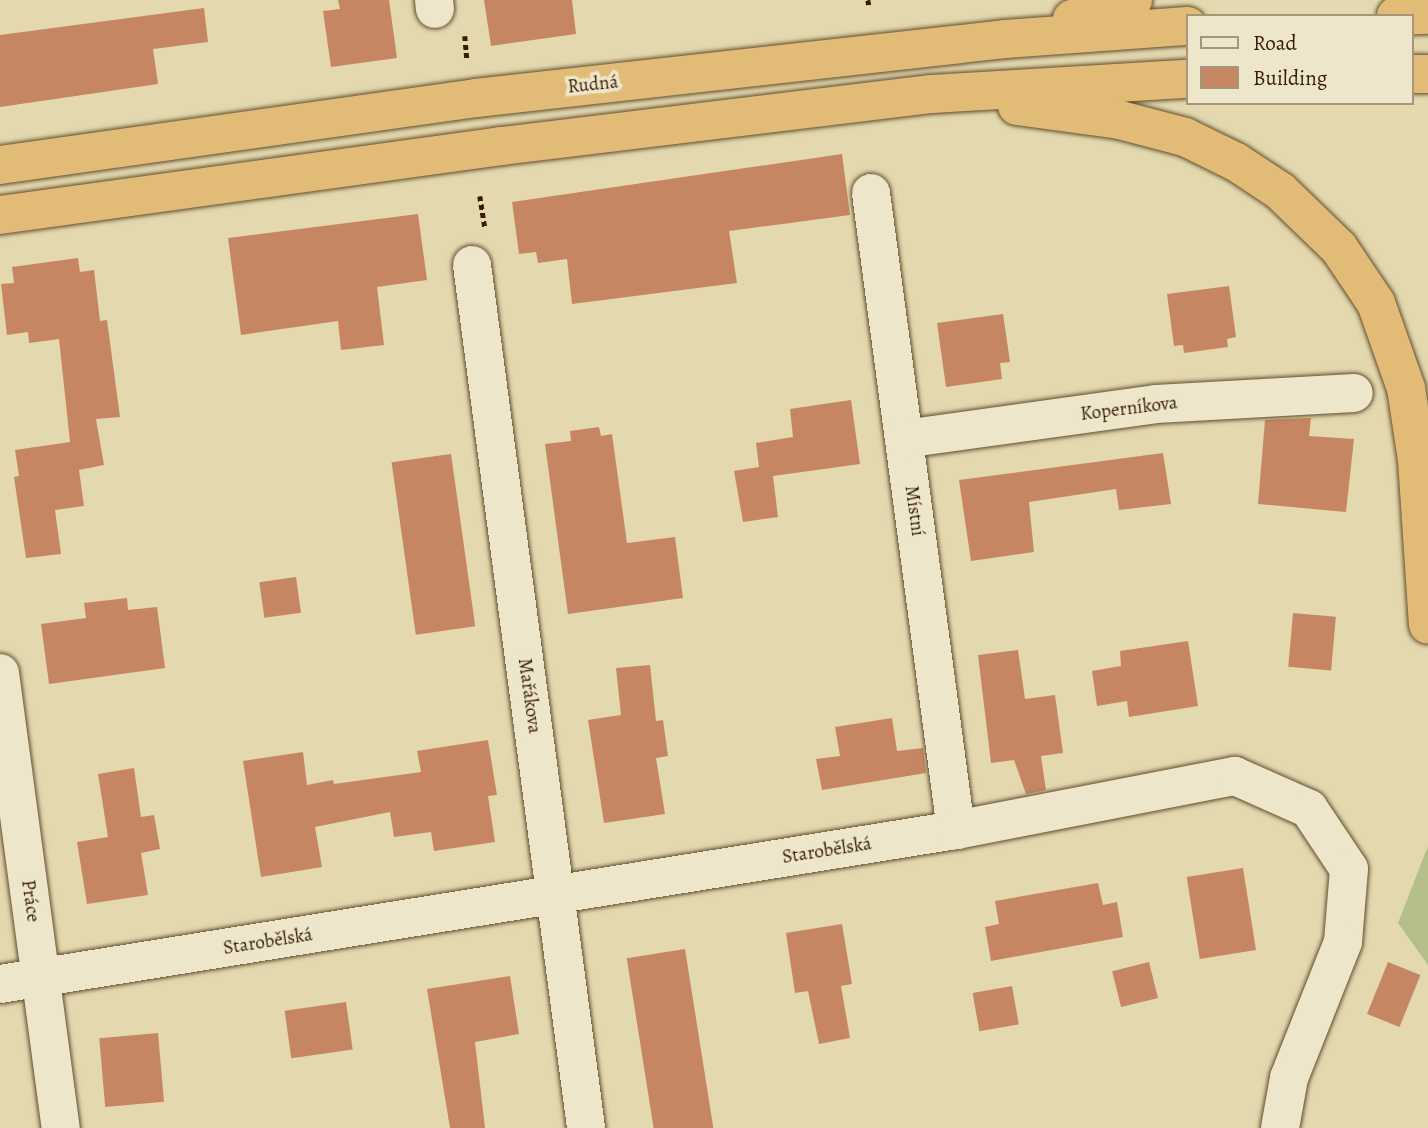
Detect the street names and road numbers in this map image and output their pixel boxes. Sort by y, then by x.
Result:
street label: Rudná [567,71,619,99]
street label: Koperníkova [1079,392,1179,426]
street label: Místní [899,484,929,538]
street label: Mařákova [512,657,546,735]
street label: Starobělská [781,833,873,869]
street label: Práce [16,878,44,924]
street label: Starobělská [222,924,314,960]

